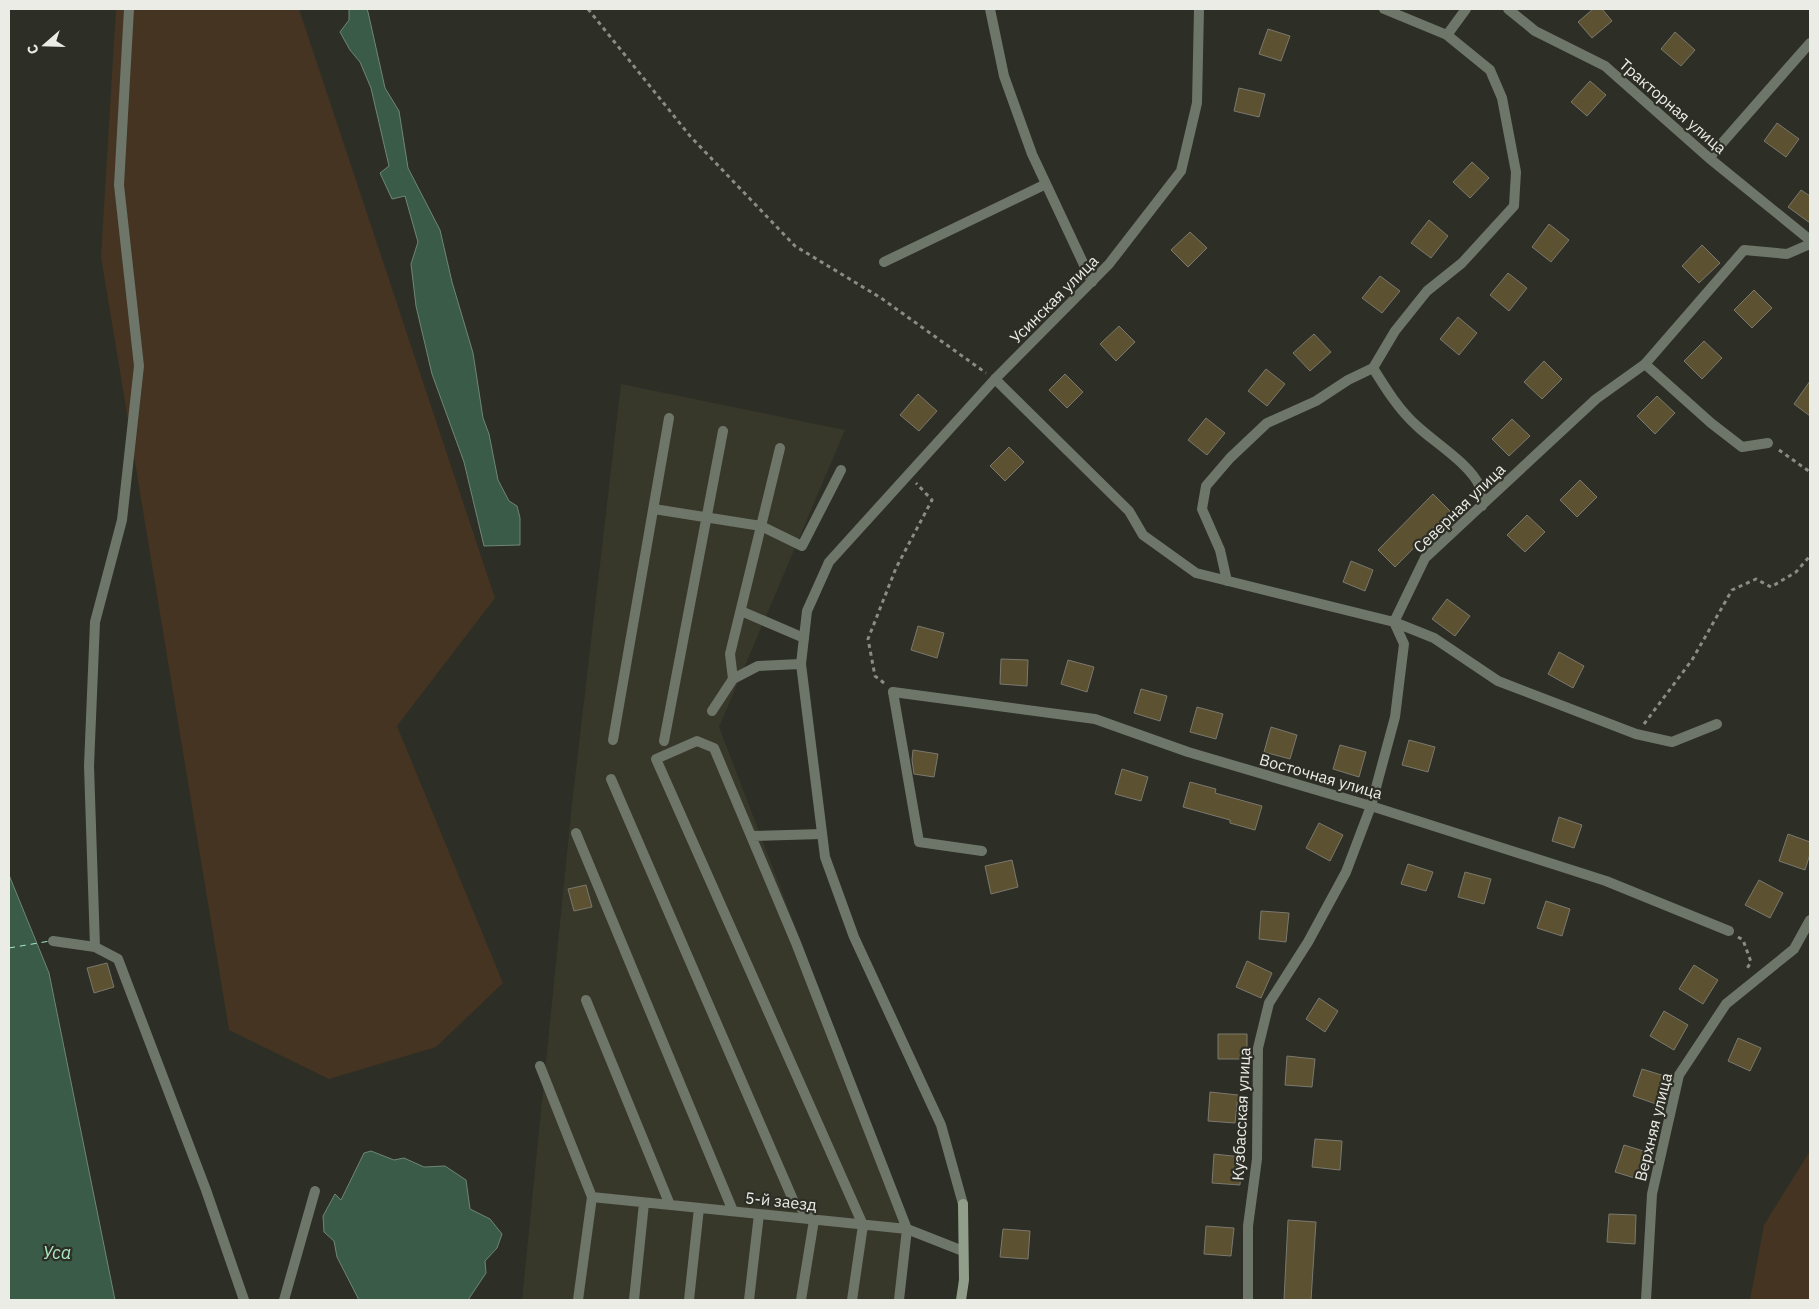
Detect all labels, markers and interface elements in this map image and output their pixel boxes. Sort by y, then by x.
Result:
north arrow [20,20,70,70]
text: С [23,42,43,57]
street label: Тракторная улица [1615,54,1731,158]
street label: Усинская улица [1006,250,1103,347]
street label: Северная улица [1409,459,1510,557]
street label: Восточная улица [1257,749,1385,803]
street label: Кузбасская улица [1228,1046,1255,1181]
street label: Верхняя улица [1630,1070,1676,1183]
street label: 5-й заезд [744,1187,818,1215]
water label: Уса [43,1241,71,1264]

